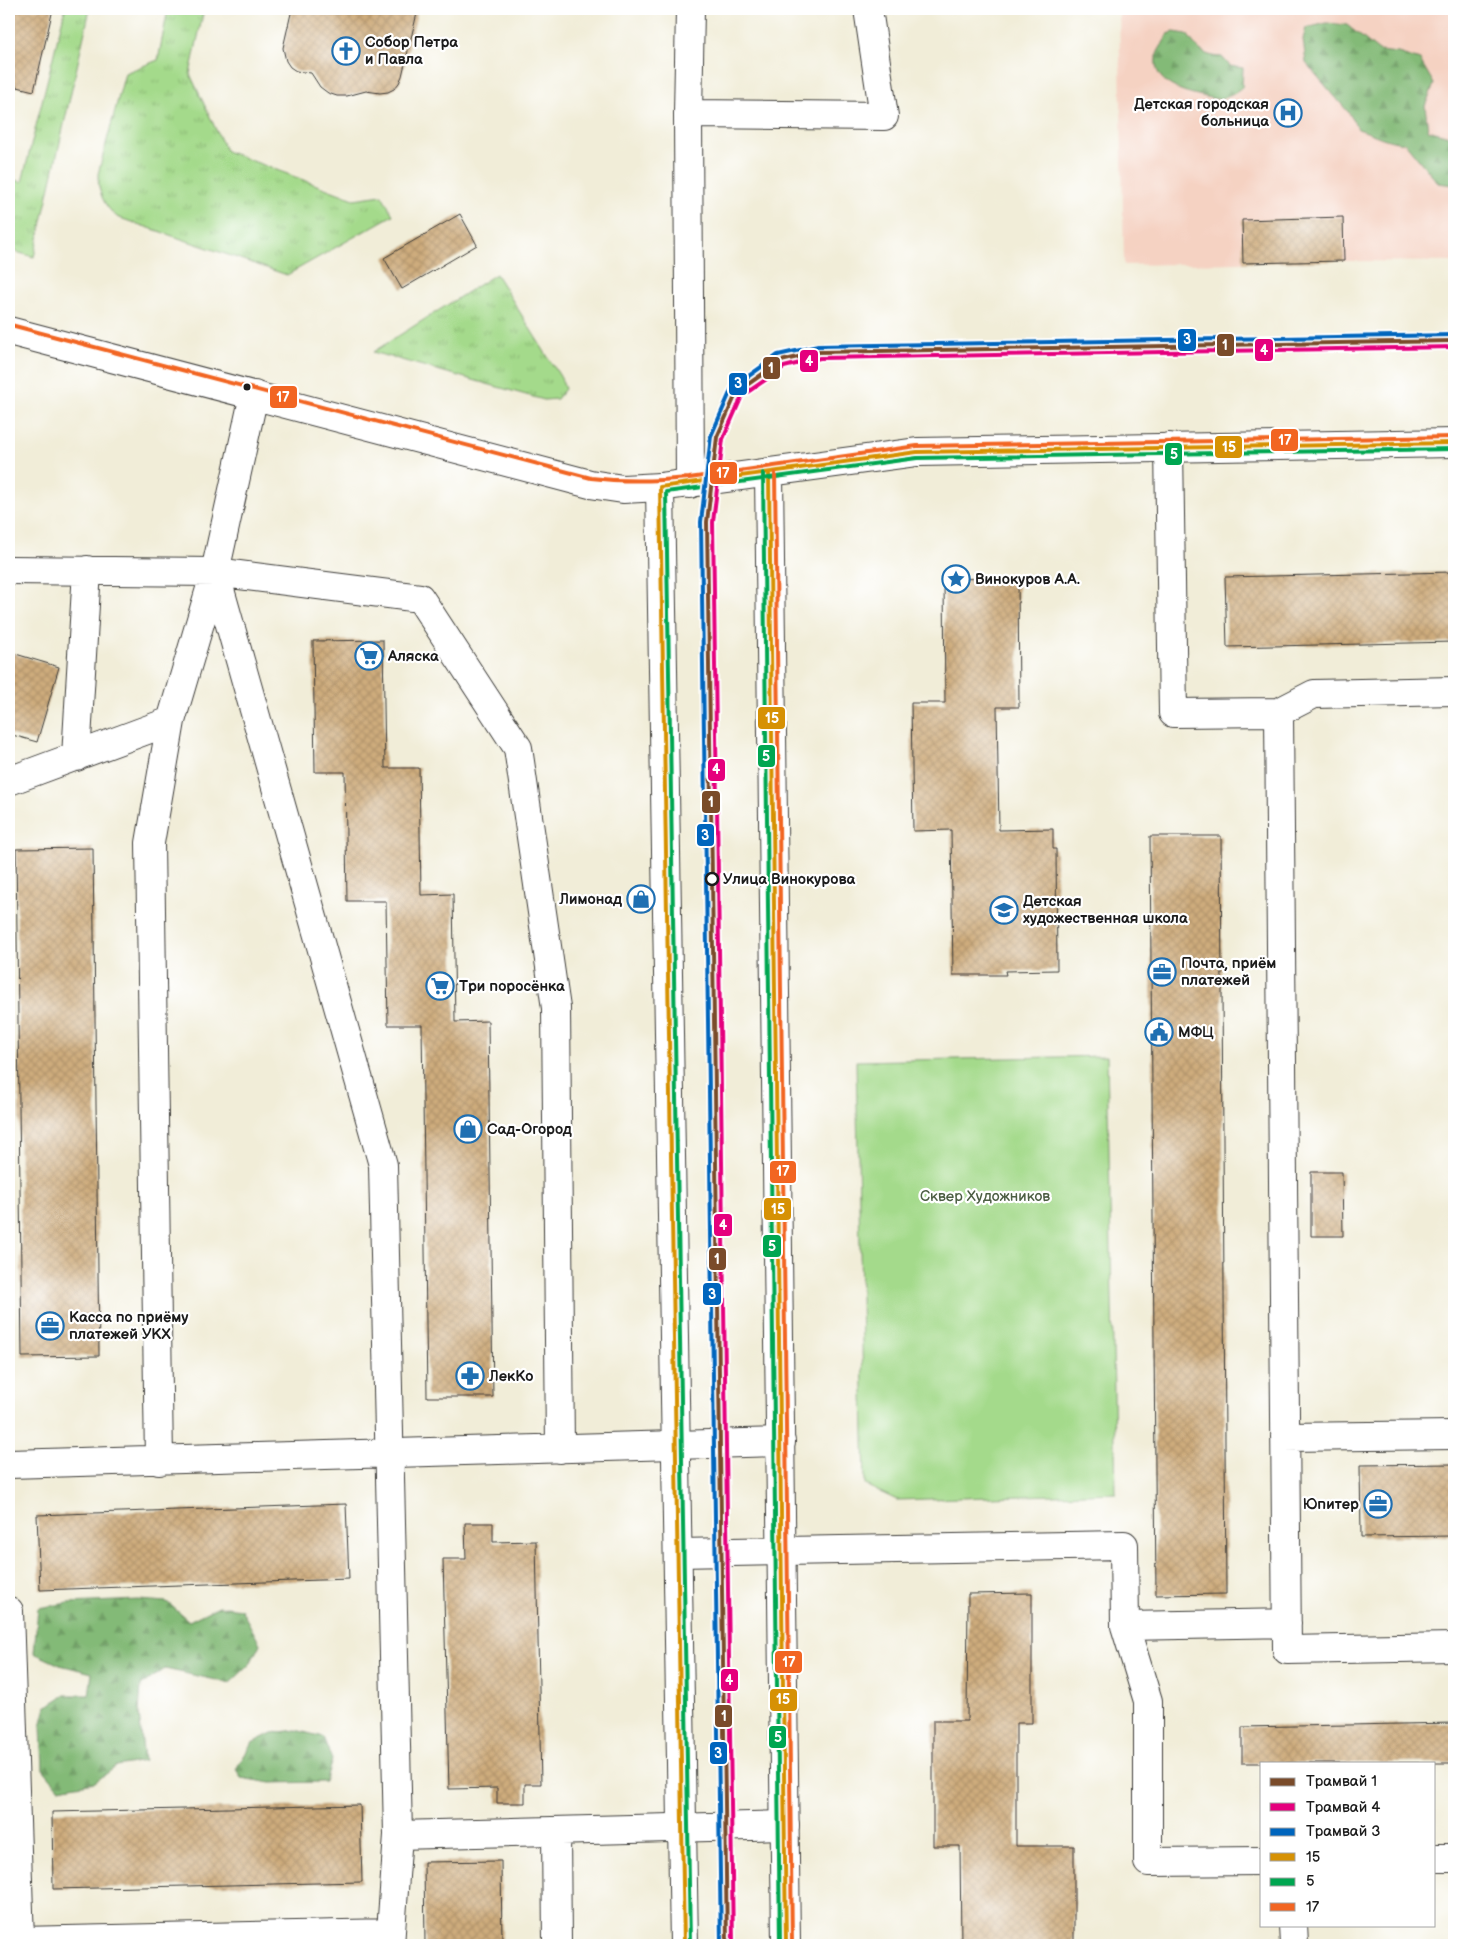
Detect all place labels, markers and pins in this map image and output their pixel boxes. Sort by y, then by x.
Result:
place label: Собор Петра и Павла [365,33,458,69]
church icon: Собор Петра и Павла [331,36,361,66]
place label: Детская городская больница [1134,95,1269,131]
hospital icon: Детская городская больница [1273,98,1303,128]
unlabelled marker [242,382,252,392]
place icon: Винокуров А.А. [941,564,971,594]
place label: Винокуров А.А. [975,570,1080,589]
supermarket icon: Аляска [354,641,384,671]
place label: Аляска [387,647,439,666]
place label: Улица Винокурова [723,870,856,889]
marker: Улица Винокурова [705,872,719,886]
shop icon: Лимонад [626,884,656,914]
place label: Лимонад [558,890,622,909]
place label: Детская художественная школа [1023,892,1188,928]
school or university icon: Детская художественная школа [989,895,1019,925]
place label: Почта, приём платежей [1181,954,1276,990]
office icon: Почта, приём платежей [1147,957,1177,987]
supermarket icon: Три поросёнка [425,971,455,1001]
place label: Три поросёнка [459,977,565,996]
public building icon: МФЦ [1144,1017,1174,1047]
place label: МФЦ [1178,1023,1214,1042]
shop icon: Сад-Огород [453,1114,483,1144]
place label: Сад-Огород [487,1120,572,1139]
place label: Касса по приёму платежей УКХ [69,1308,189,1344]
office icon: Касса по приёму платежей УКХ [35,1311,65,1341]
pharmacy icon: ЛекКо [455,1361,485,1391]
place label: ЛекКо [488,1367,533,1386]
office icon: Юпитер [1363,1489,1393,1519]
place label: Юпитер [1303,1495,1359,1514]

